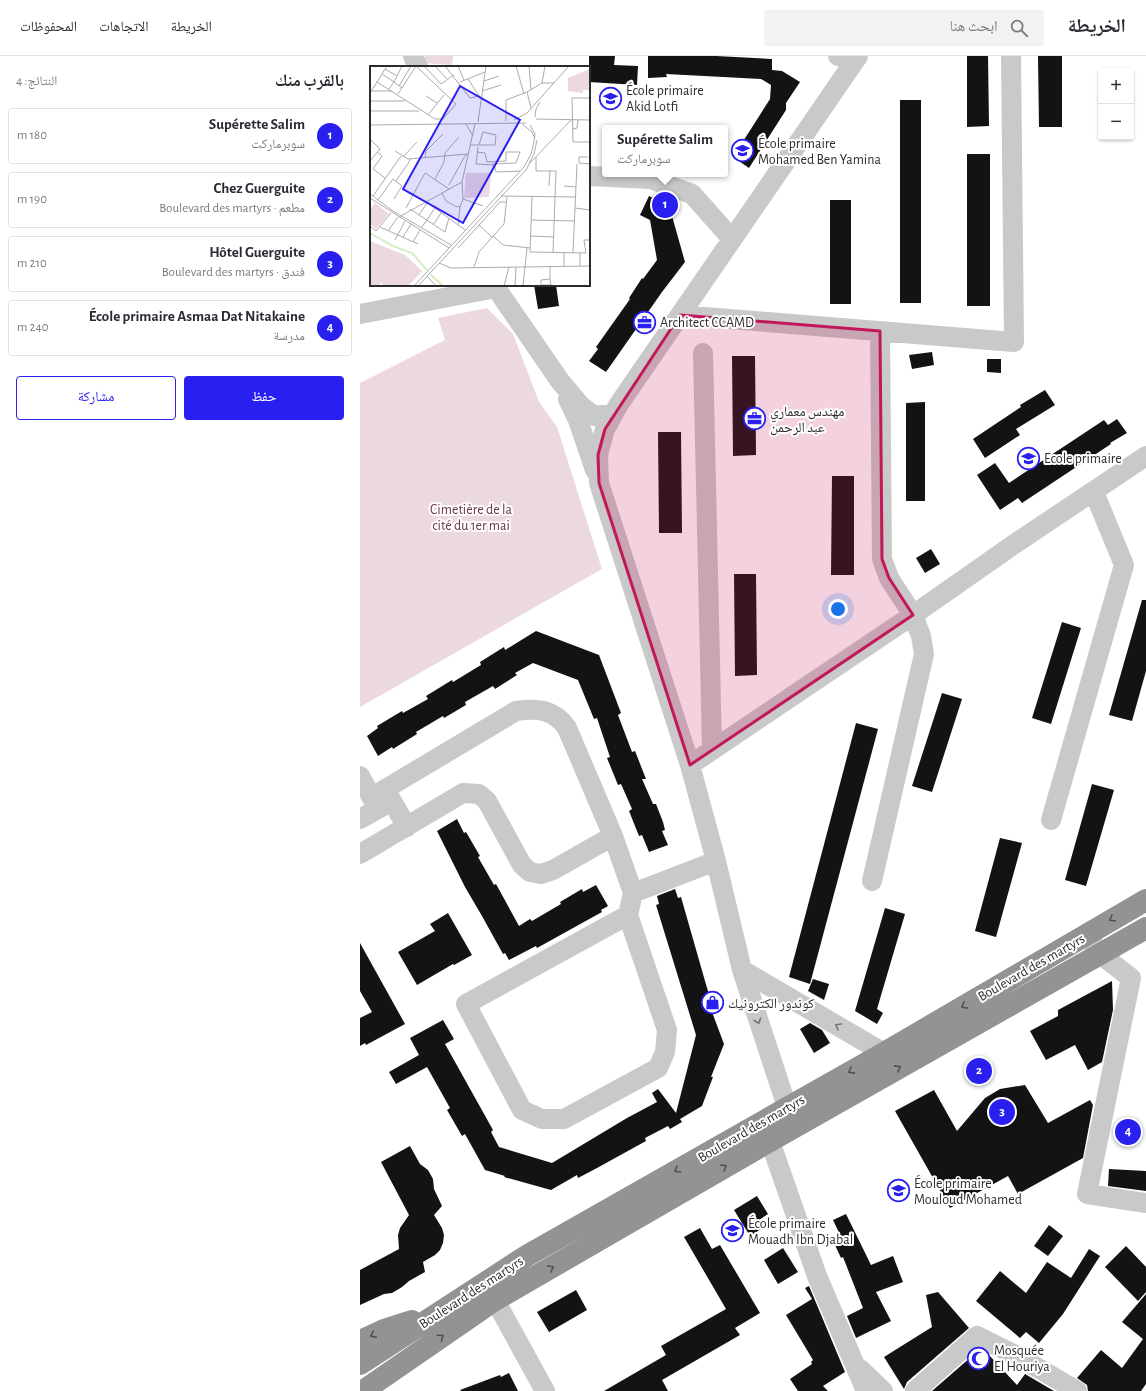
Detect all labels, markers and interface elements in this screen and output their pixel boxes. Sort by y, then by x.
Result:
search box [764,10,1044,46]
icon: search [1008,17,1030,39]
text: الخريطة [1068,17,1126,36]
text: ابحث هنا [949,19,998,34]
text: المحفوظات [20,20,77,34]
text: الاتجاهات [99,20,149,34]
text: الخريطة [171,20,212,34]
inset map [370,66,590,286]
map controls [1098,68,1134,140]
button: + [1098,68,1134,104]
text: بالقرب منك [275,72,344,89]
text: النتائج: 4 [16,75,57,88]
place label: École primaire Akid Lotfi [626,81,704,114]
school or university icon: École primaire Akid Lotfi [598,85,624,111]
button: − [1098,104,1134,140]
text: Supérette Salim [209,117,305,132]
popup [602,125,728,177]
text: 180 m [17,129,47,142]
text: 1 [328,129,332,142]
text: Supérette Salim [617,132,713,147]
place label: École primaire Mohamed Ben Yamina [758,134,881,167]
text: سوبرماركت [251,138,305,151]
school or university icon: École primaire Mohamed Ben Yamina [729,138,755,164]
text: سوبرماركت [617,153,671,166]
text: Chez Guerguite [213,181,305,196]
pin: 1 [652,190,678,220]
text: 190 m [17,193,47,206]
text: 2 [327,193,333,206]
text: مطعم · Boulevard des martyrs [159,202,305,215]
text: Hôtel Guerguite [209,245,305,260]
text: 210 m [17,257,47,270]
text: 3 [327,257,333,270]
text: فندق · Boulevard des martyrs [162,266,305,279]
text: École primaire Asmaa Dat Nitakaine [89,309,305,324]
office icon: Architect CCAMD [632,309,658,335]
place label: Architect CCAMD [660,316,754,330]
text: 240 m [17,321,49,334]
text: 4 [327,321,333,334]
text: مدرسة [273,330,305,343]
button: مشاركة [16,376,176,420]
button: حفظ [184,376,344,420]
place label: مهندس معماري عبد الرحمن [770,405,845,436]
office icon: مهندس معماري عبد الرحمن [741,406,767,432]
school or university icon: Ecole primaire [1015,445,1041,471]
place label: Ecole primaire [1044,452,1122,466]
park label: Cimetière de la cité du 1er mai [430,503,512,533]
your location [828,599,848,619]
one-way arrow [1109,915,1116,922]
street label: Boulevard des martyrs [976,932,1087,1004]
shop icon: كوندور الكترونيك [699,990,725,1016]
place label: كوندور الكترونيك [728,997,814,1012]
one-way arrow [961,1002,968,1009]
one-way arrow [754,1017,762,1024]
one-way arrow [835,1024,842,1031]
pin: 2 [966,1056,992,1086]
one-way arrow [894,1066,901,1073]
one-way arrow [848,1067,855,1074]
street label: Boulevard des martyrs [696,1093,807,1165]
pin: 3 [989,1097,1015,1127]
pin: 4 [1115,1117,1141,1147]
one-way arrow [720,1165,727,1172]
one-way arrow [674,1166,681,1173]
place label: École primaire Mouloud Mohamed [914,1174,1022,1207]
school or university icon: École primaire Mouloud Mohamed [885,1178,911,1204]
place label: École primaire Mouadh Ibn Djabal [748,1214,853,1247]
school or university icon: École primaire Mouadh Ibn Djabal [719,1218,745,1244]
street label: Boulevard des martyrs [417,1254,526,1332]
one-way arrow [547,1265,554,1272]
one-way arrow [370,1330,377,1338]
one-way arrow [437,1335,444,1342]
place label: Mosquée El Houriya [994,1344,1050,1374]
mosque icon: Mosquée El Houriya [965,1345,991,1371]

